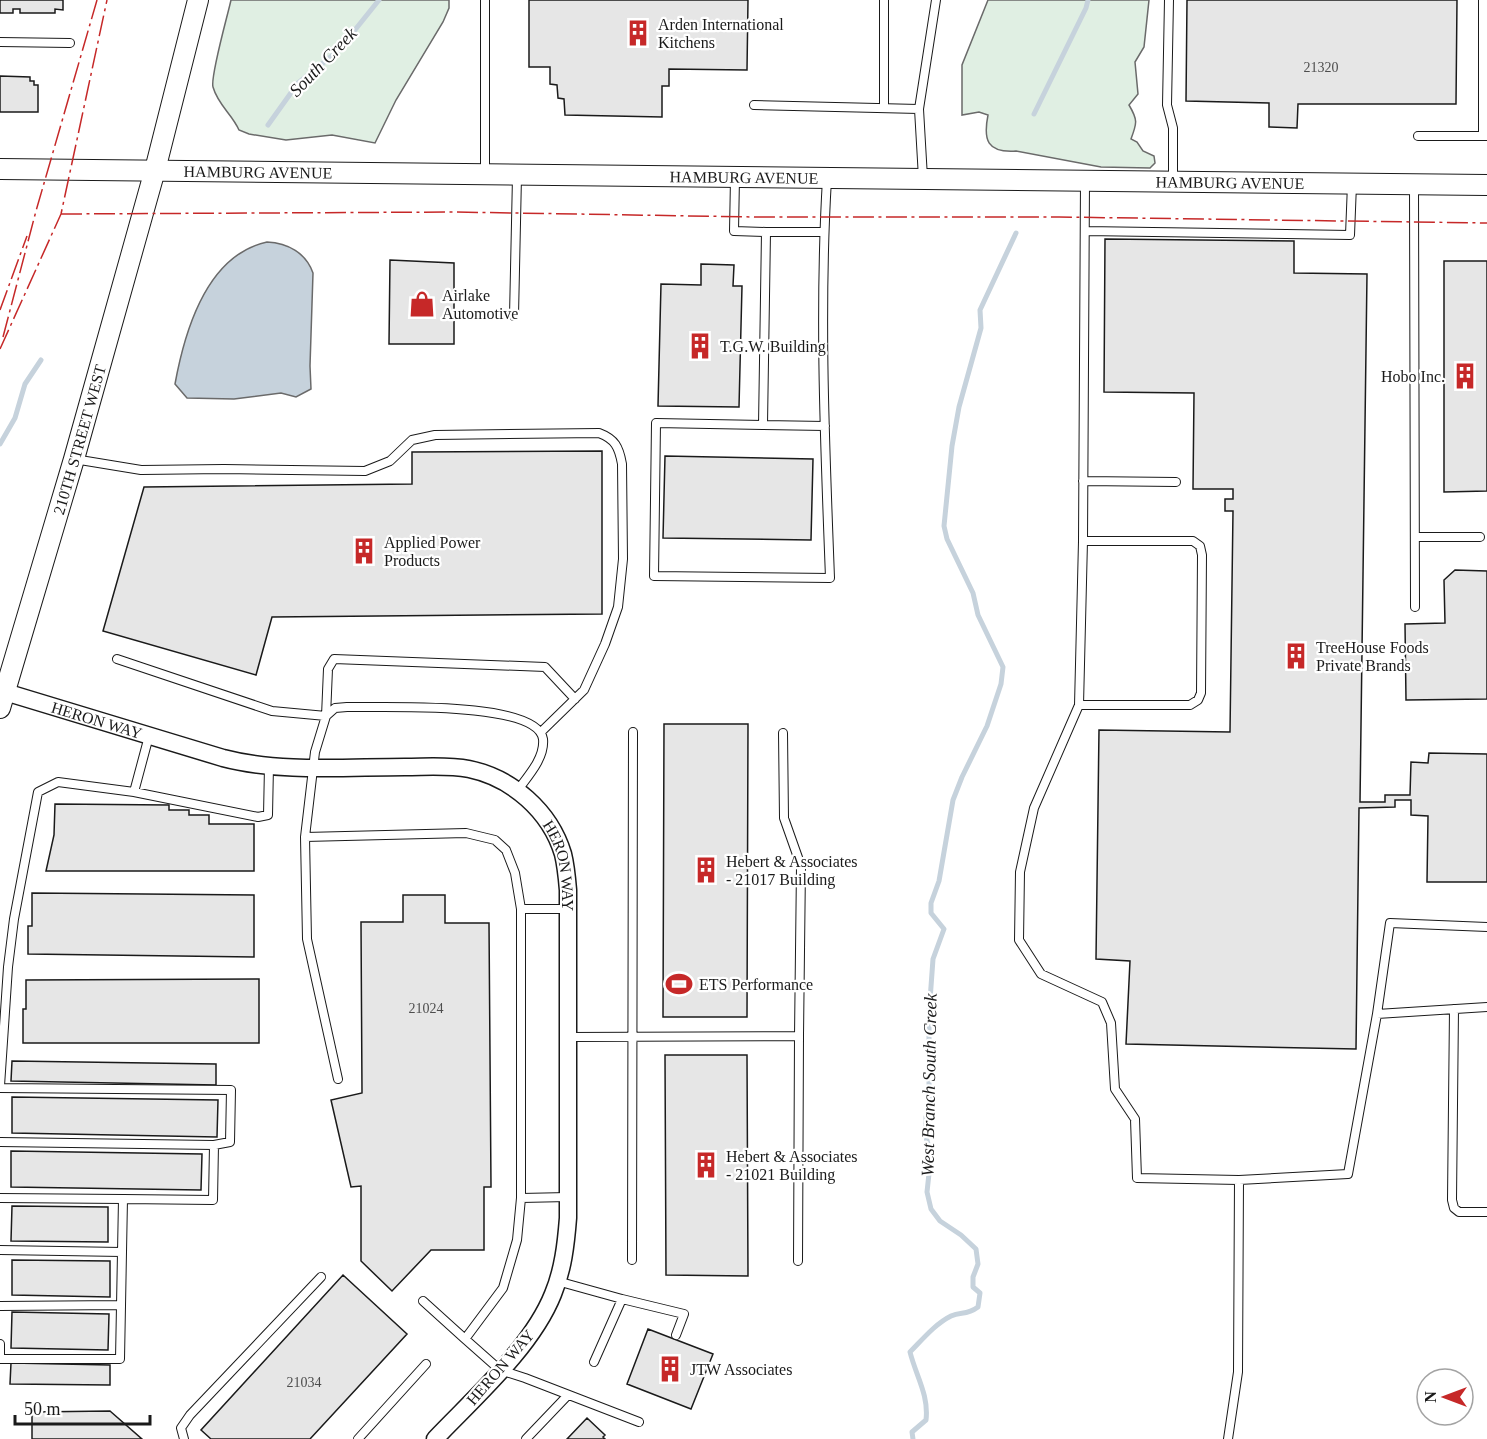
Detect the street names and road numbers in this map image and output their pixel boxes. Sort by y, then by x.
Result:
street label: HAMBURG AVENUE [184,163,332,182]
street label: HAMBURG AVENUE [670,168,818,187]
street label: HAMBURG AVENUE [1155,173,1304,192]
street label: 210TH STREET WEST [50,362,109,516]
street label: HERON WAY [49,699,145,742]
street label: HERON WAY [540,817,576,912]
street label: HERON WAY [463,1326,538,1408]

